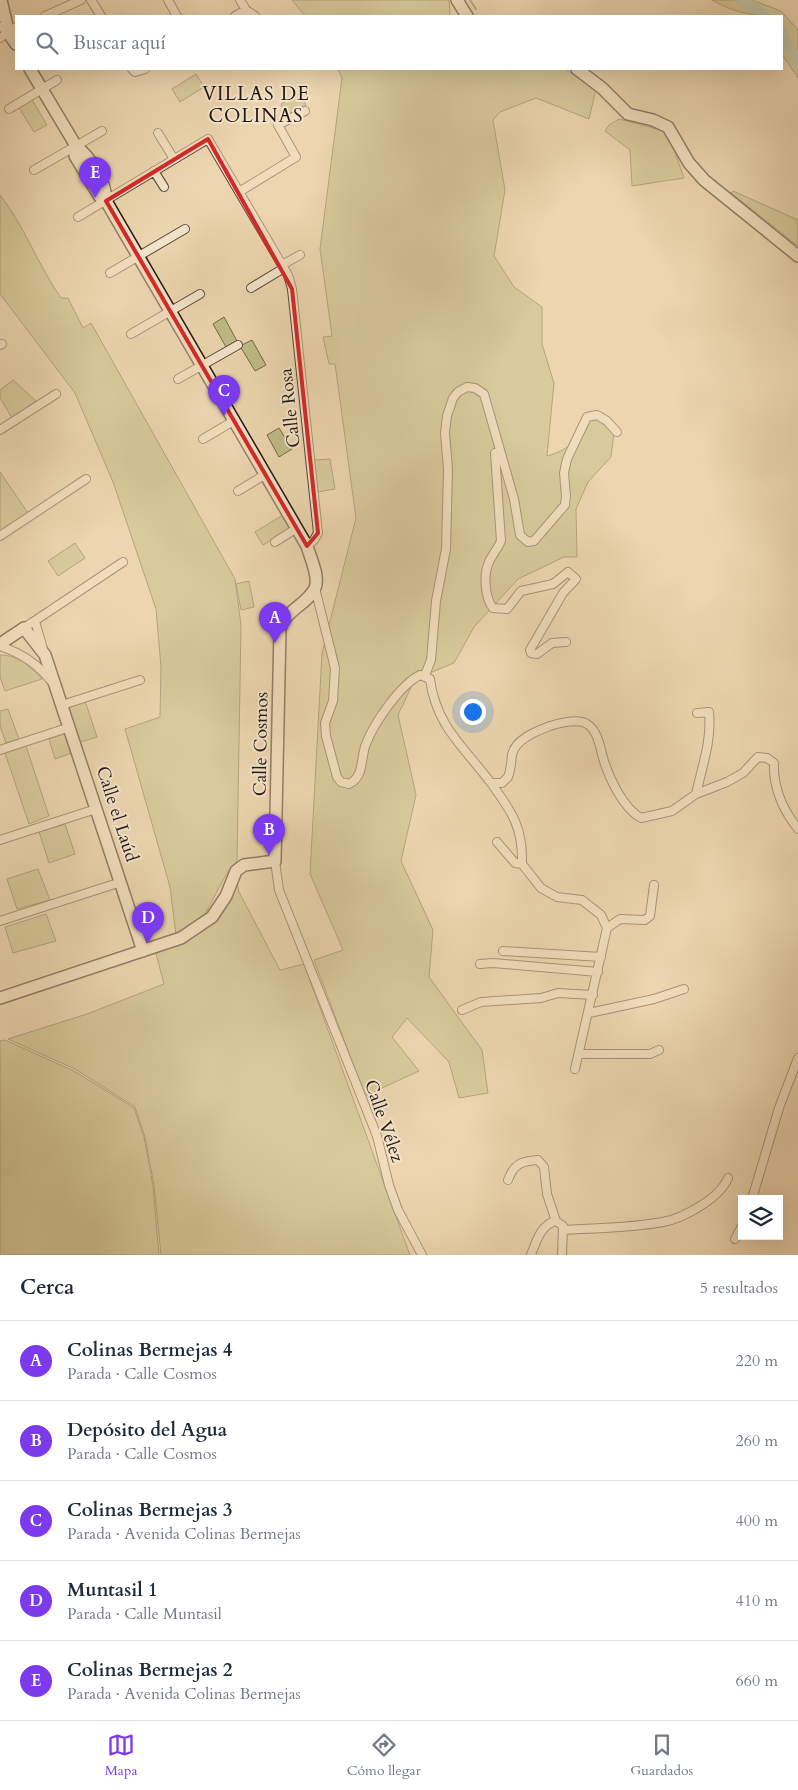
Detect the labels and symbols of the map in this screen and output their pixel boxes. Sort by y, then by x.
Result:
district label: VILLAS DE COLINAS [202,81,310,129]
pin: E [79,157,111,198]
street label: Calle Rosa [273,367,307,449]
pin: C [208,375,240,416]
pin: A [259,602,291,643]
street label: Calle Cosmos [248,692,274,796]
your location [460,699,486,725]
street label: Calle el Laúd [90,763,144,866]
pin: B [253,814,285,855]
pin: D [132,902,164,943]
street label: Calle Vélez [358,1076,410,1166]

